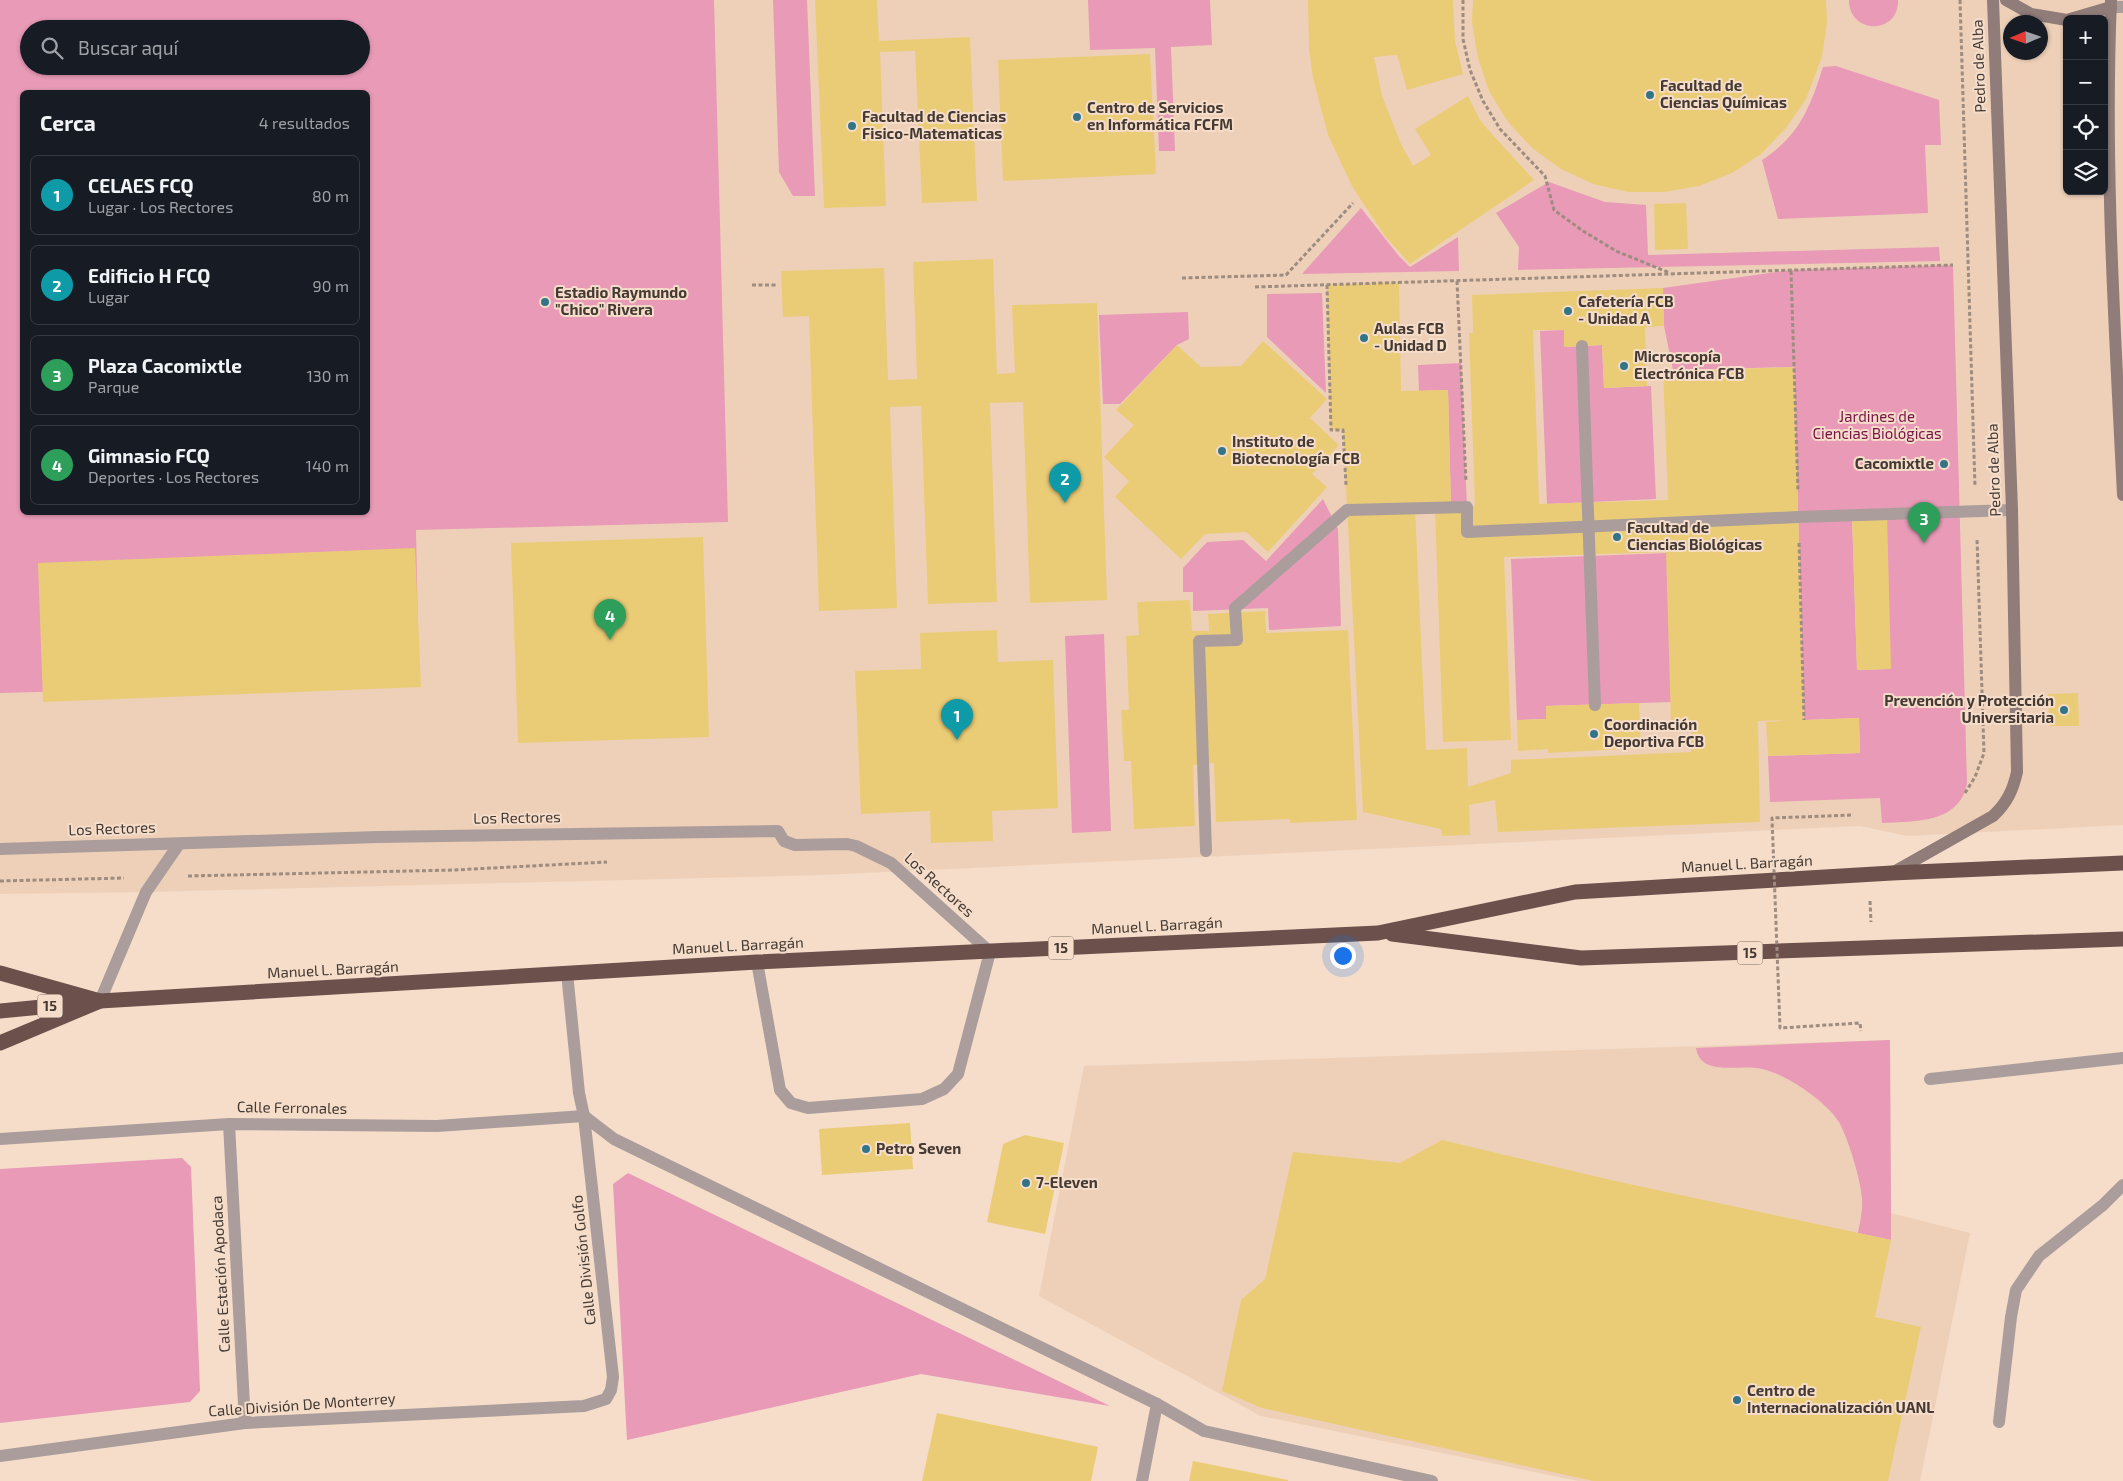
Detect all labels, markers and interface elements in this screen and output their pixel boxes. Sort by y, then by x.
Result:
north arrow [2003,15,2048,60]
map controls [2063,15,2108,195]
button: + [2063,15,2108,60]
street label: Pedro de Alba [1967,19,1989,113]
search box [20,20,370,75]
icon: search [38,34,66,62]
text: Buscar aquí [78,36,178,59]
button: − [2063,60,2108,105]
place label: Facultad de Ciencias Químicas [1660,76,1787,112]
marker: Facultad de Ciencias Químicas [1644,89,1656,101]
place label: Centro de Servicios en Informática FCFM [1087,98,1233,133]
button: locate [2063,105,2108,150]
place label: Facultad de Ciencias Fisico-Matematicas [862,107,1006,142]
text: Cerca [40,110,96,135]
marker: Centro de Servicios en Informática FCFM [1071,111,1083,123]
text: 4 resultados [259,113,350,132]
marker: Facultad de Ciencias Fisico-Matematicas [846,120,858,132]
button: layers [2063,150,2108,195]
text: CELAES FCQ [88,174,194,197]
text: 1 [54,186,60,205]
text: 80 m [312,186,349,205]
text: Lugar · Los Rectores [88,197,233,216]
text: Edificio H FCQ [88,264,210,287]
text: 2 [52,276,62,295]
text: 90 m [313,276,349,295]
place label: Estadio Raymundo "Chico" Rivera [555,283,687,318]
text: Lugar [88,287,129,306]
place label: Cafetería FCB - Unidad A [1578,292,1673,327]
marker: Estadio Raymundo "Chico" Rivera [539,296,551,308]
marker: Cafetería FCB - Unidad A [1562,305,1574,317]
place label: Aulas FCB - Unidad D [1374,319,1447,354]
marker: Aulas FCB - Unidad D [1358,332,1370,344]
place label: Microscopía Electrónica FCB [1634,347,1744,382]
text: Plaza Cacomixtle [88,354,242,377]
marker: Microscopía Electrónica FCB [1618,360,1630,372]
text: 3 [52,366,62,385]
text: 130 m [307,366,349,385]
text: Parque [88,377,139,396]
park label: Jardines de Ciencias Biológicas [1812,407,1942,442]
street label: Pedro de Alba [1982,423,2004,517]
place label: Instituto de Biotecnología FCB [1232,432,1360,467]
text: Gimnasio FCQ [88,444,210,467]
marker: Instituto de Biotecnología FCB [1216,445,1228,457]
place label: Cacomixtle [1855,454,1934,472]
text: 4 [52,456,62,475]
text: 140 m [306,456,349,475]
marker: Cacomixtle [1938,458,1950,470]
pin: 2 [1049,462,1081,503]
text: Deportes · Los Rectores [88,467,259,486]
pin: 3 [1908,502,1940,543]
place label: Facultad de Ciencias Biológicas [1627,518,1762,553]
marker: Facultad de Ciencias Biológicas [1611,531,1623,543]
pin: 4 [594,599,626,640]
place label: Prevención y Protección Universitaria [1884,691,2054,726]
pin: 1 [941,699,973,740]
marker: Prevención y Protección Universitaria [2058,704,2070,716]
place label: Coordinación Deportiva FCB [1604,715,1704,750]
marker: Coordinación Deportiva FCB [1588,728,1600,740]
street label: Los Rectores [473,807,561,827]
street label: Los Rectores [68,817,156,839]
street label: Los Rectores [901,848,978,920]
street label: Manuel L. Barragán [1681,851,1813,875]
street label: Manuel L. Barragán [1091,913,1223,937]
street label: Manuel L. Barragán [672,933,804,957]
road number: 15 [1048,936,1074,960]
road number: 15 [1738,941,1762,964]
your location [1330,943,1356,969]
street label: Manuel L. Barragán [267,957,399,981]
road number: 15 [38,994,62,1018]
street label: Calle Ferronales [237,1097,347,1117]
place label: Petro Seven [876,1139,961,1157]
marker: Petro Seven [860,1143,872,1155]
place label: 7-Eleven [1036,1173,1098,1191]
marker: 7-Eleven [1020,1177,1032,1189]
street label: Calle División Golfo [567,1194,599,1326]
street label: Calle Estación Apodaca [207,1195,233,1353]
place label: Centro de Internacionalización UANL [1747,1381,1934,1416]
street label: Calle División De Monterrey [208,1388,396,1420]
marker: Centro de Internacionalización UANL [1731,1394,1743,1406]

